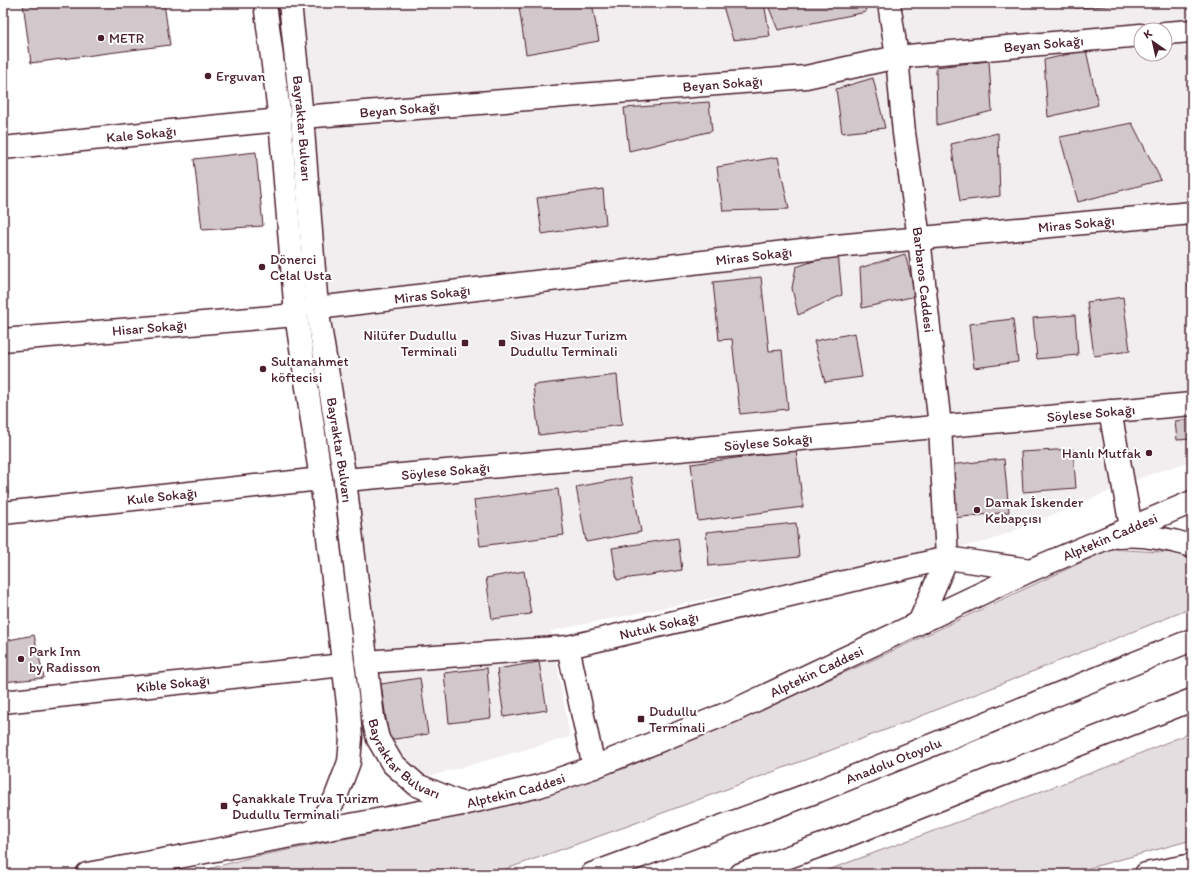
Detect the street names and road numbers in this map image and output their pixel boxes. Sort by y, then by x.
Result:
street label: Beyan Sokağı [1003,32,1084,56]
street label: Beyan Sokağı [682,72,763,96]
street label: Bayraktar Bulvarı [289,75,315,182]
street label: Beyan Sokağı [359,98,440,121]
street label: Kale Sokağı [106,123,177,147]
street label: Miras Sokağı [1037,212,1115,236]
street label: Barbaros Caddesi [909,226,938,333]
street label: Miras Sokağı [715,243,793,269]
street label: Miras Sokağı [393,282,471,308]
street label: Hisar Sokağı [111,316,188,340]
street label: Bayraktar Bulvarı [323,396,356,504]
street label: Söylese Sokağı [1046,401,1136,426]
street label: Söylese Sokağı [723,430,813,455]
street label: Söylese Sokağı [401,459,491,484]
street label: Kule Sokağı [126,484,198,509]
street label: Alptekin Caddesi [1060,510,1160,565]
street label: Nutuk Sokağı [618,609,700,644]
street label: Alptekin Caddesi [767,643,866,701]
street label: Kible Sokağı [135,672,211,696]
street label: Bayraktar Bulvarı [364,717,443,803]
street label: Anadolu Otoyolu [843,734,944,788]
street label: Alptekin Caddesi [465,770,568,812]

